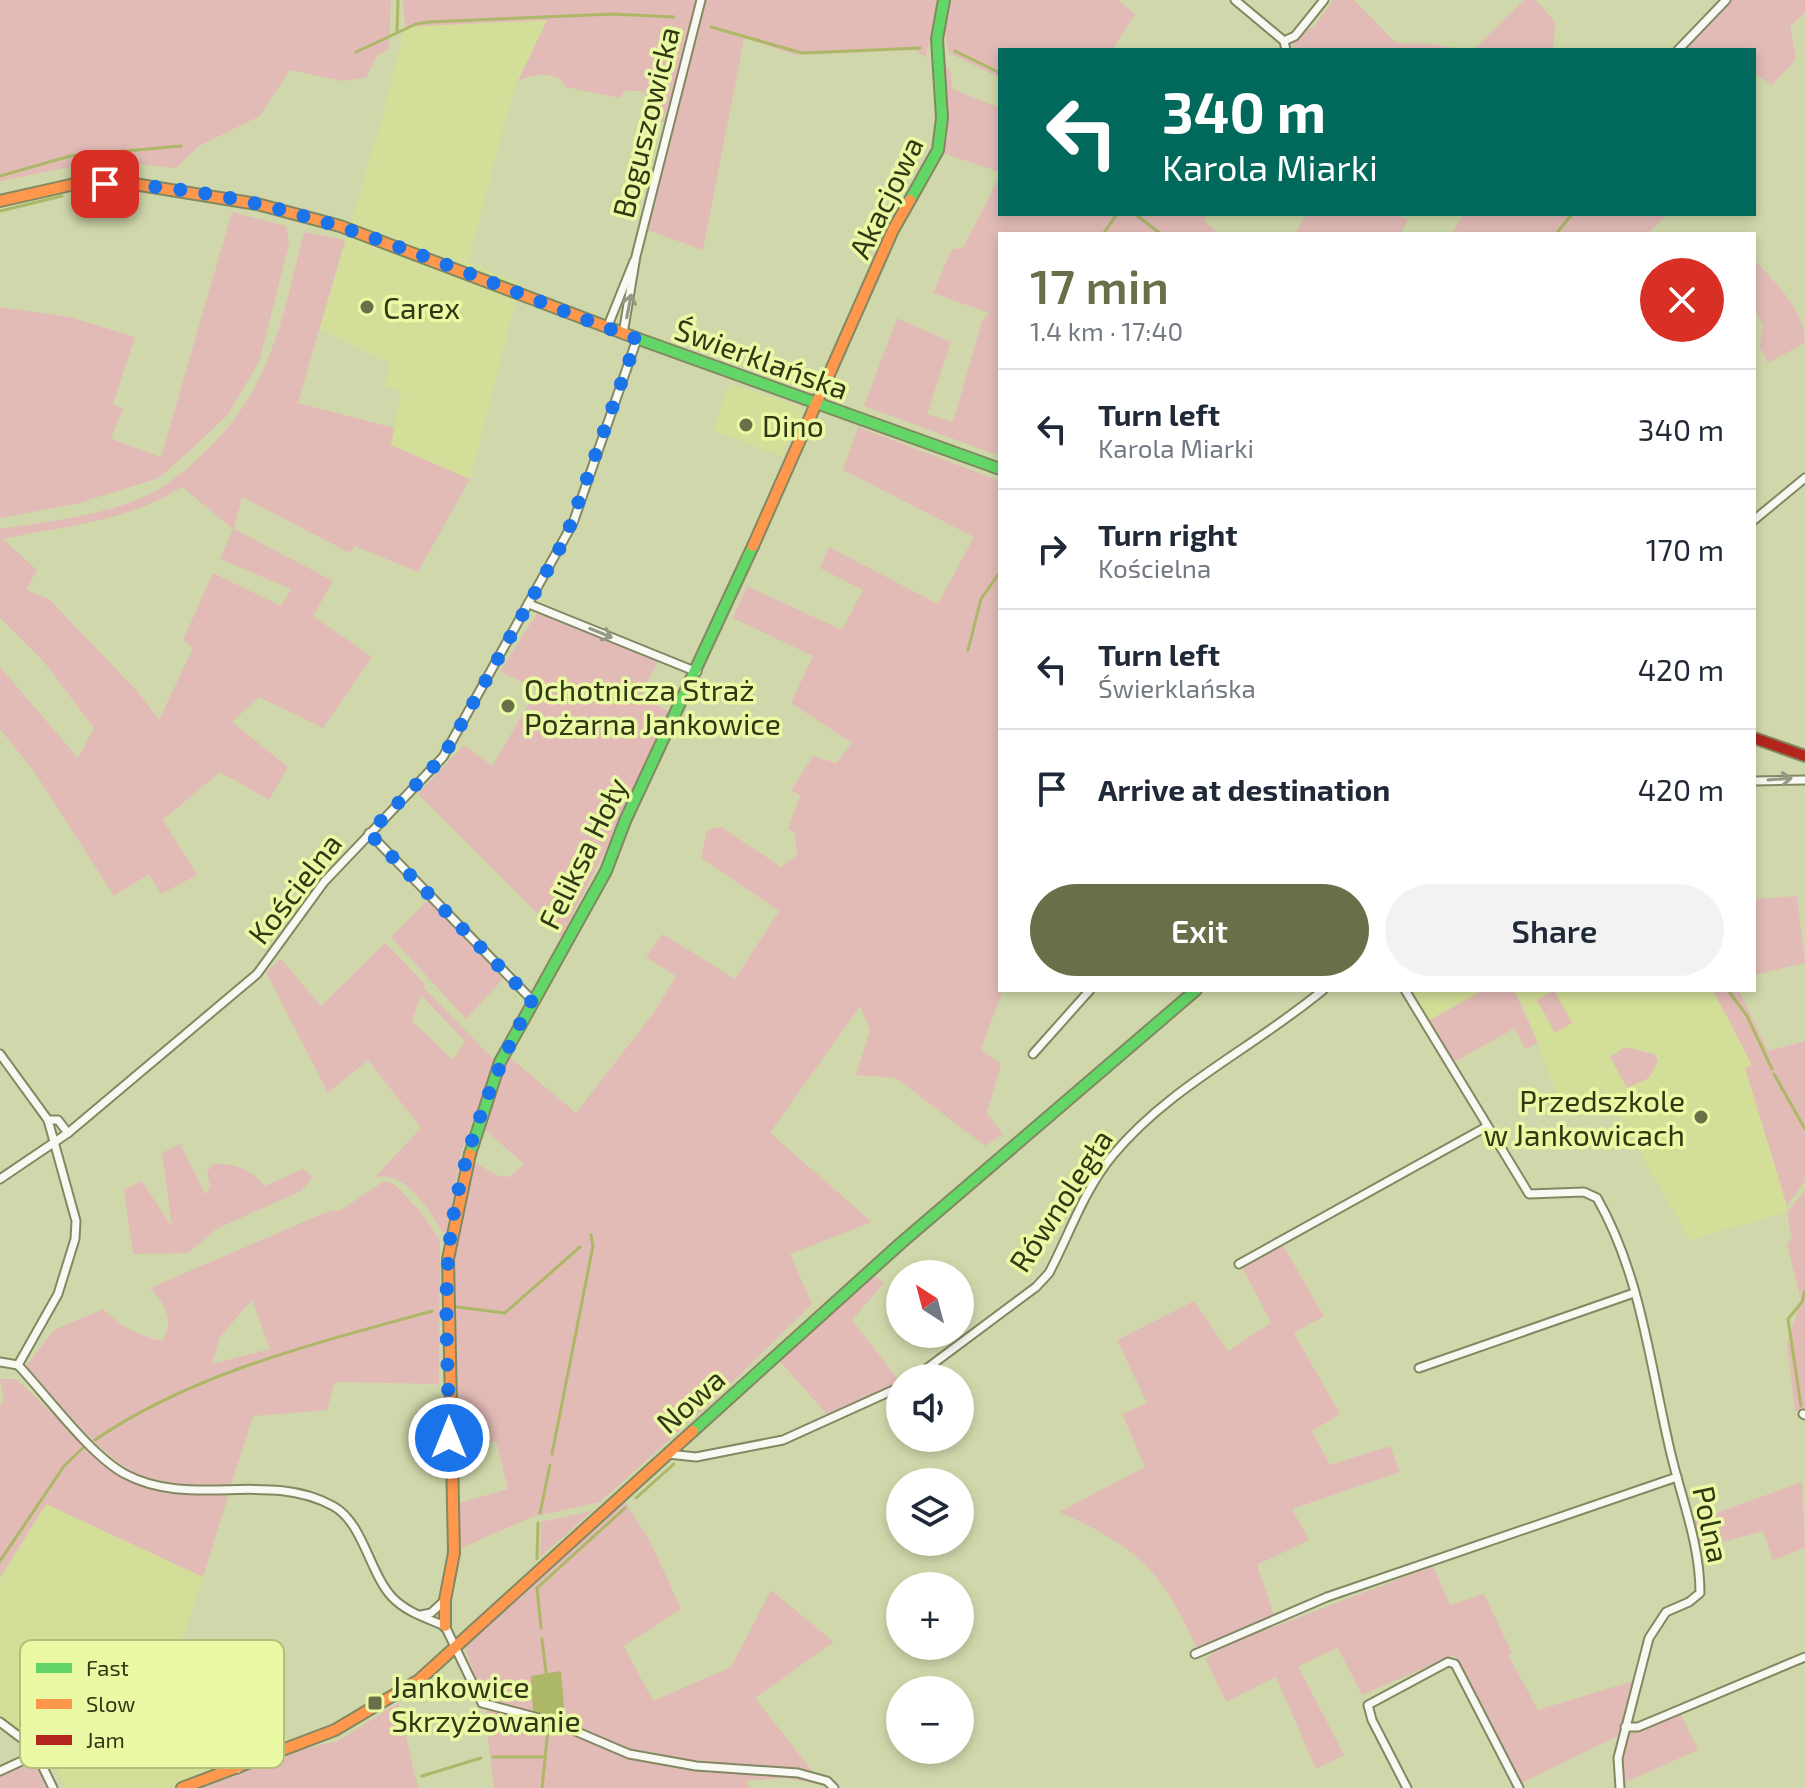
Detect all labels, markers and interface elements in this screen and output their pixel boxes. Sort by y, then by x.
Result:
street label: Boguszowicka [604,23,686,221]
text: 340 m [1162,77,1326,144]
icon: left [1030,80,1134,184]
street label: Akacjowa [840,130,930,264]
text: Karola Miarki [1162,145,1378,188]
pin [71,150,139,218]
icon: arrive [83,162,127,206]
text: 17 min [1030,256,1169,314]
button: close [1640,258,1724,342]
place label: Carex [383,289,460,325]
one-way arrow [622,294,637,320]
marker: Carex [358,298,376,316]
street label: Świerklańska [670,310,854,406]
text: 1.4 km · 17:40 [1030,315,1183,346]
text: Turn left [1098,396,1220,432]
place label: Dino [762,407,824,443]
icon: left [1030,407,1074,451]
text: 340 m [1638,411,1724,447]
marker: Dino [737,416,755,434]
text: Karola Miarki [1098,432,1254,463]
text: Turn right [1098,516,1238,552]
icon: right [1030,527,1074,571]
text: 170 m [1646,531,1724,567]
text: Kościelna [1098,552,1211,583]
one-way arrow [588,627,613,642]
text: Turn left [1098,636,1220,672]
icon: left [1030,647,1074,691]
text: 420 m [1638,651,1724,687]
place label: Ochotnicza Straż Pożarna Jankowice [524,671,781,741]
text: Świerklańska [1098,672,1256,703]
marker: Ochotnicza Straż Pożarna Jankowice [499,697,517,715]
icon: arrive [1030,767,1074,811]
street label: Feliksa Hoły [530,771,634,935]
text: Arrive at destination [1098,771,1390,807]
text: 420 m [1638,771,1724,807]
one-way arrow [1766,771,1793,786]
street label: Kościelna [240,825,348,951]
button: Exit [1030,884,1369,976]
button: Share [1385,884,1724,976]
place label: Przedszkole w Jankowicach [1484,1082,1685,1152]
marker: Przedszkole w Jankowicach [1692,1108,1710,1126]
street label: Równoległa [1001,1122,1119,1278]
north arrow [886,1260,974,1348]
map controls [886,1260,974,1764]
street label: Nowa [649,1360,731,1440]
button: sound [886,1364,974,1452]
position arrow [407,1396,491,1480]
button: layers [886,1468,974,1556]
street label: Polna [1686,1482,1738,1566]
button: + [886,1572,974,1660]
legend [20,1640,284,1768]
text: Fast [86,1654,129,1680]
place label: Jankowice Skrzyżowanie [391,1668,581,1738]
button: − [886,1676,974,1764]
text: Slow [86,1690,135,1716]
marker: Jankowice Skrzyżowanie [366,1694,384,1712]
text: Jam [86,1726,125,1752]

